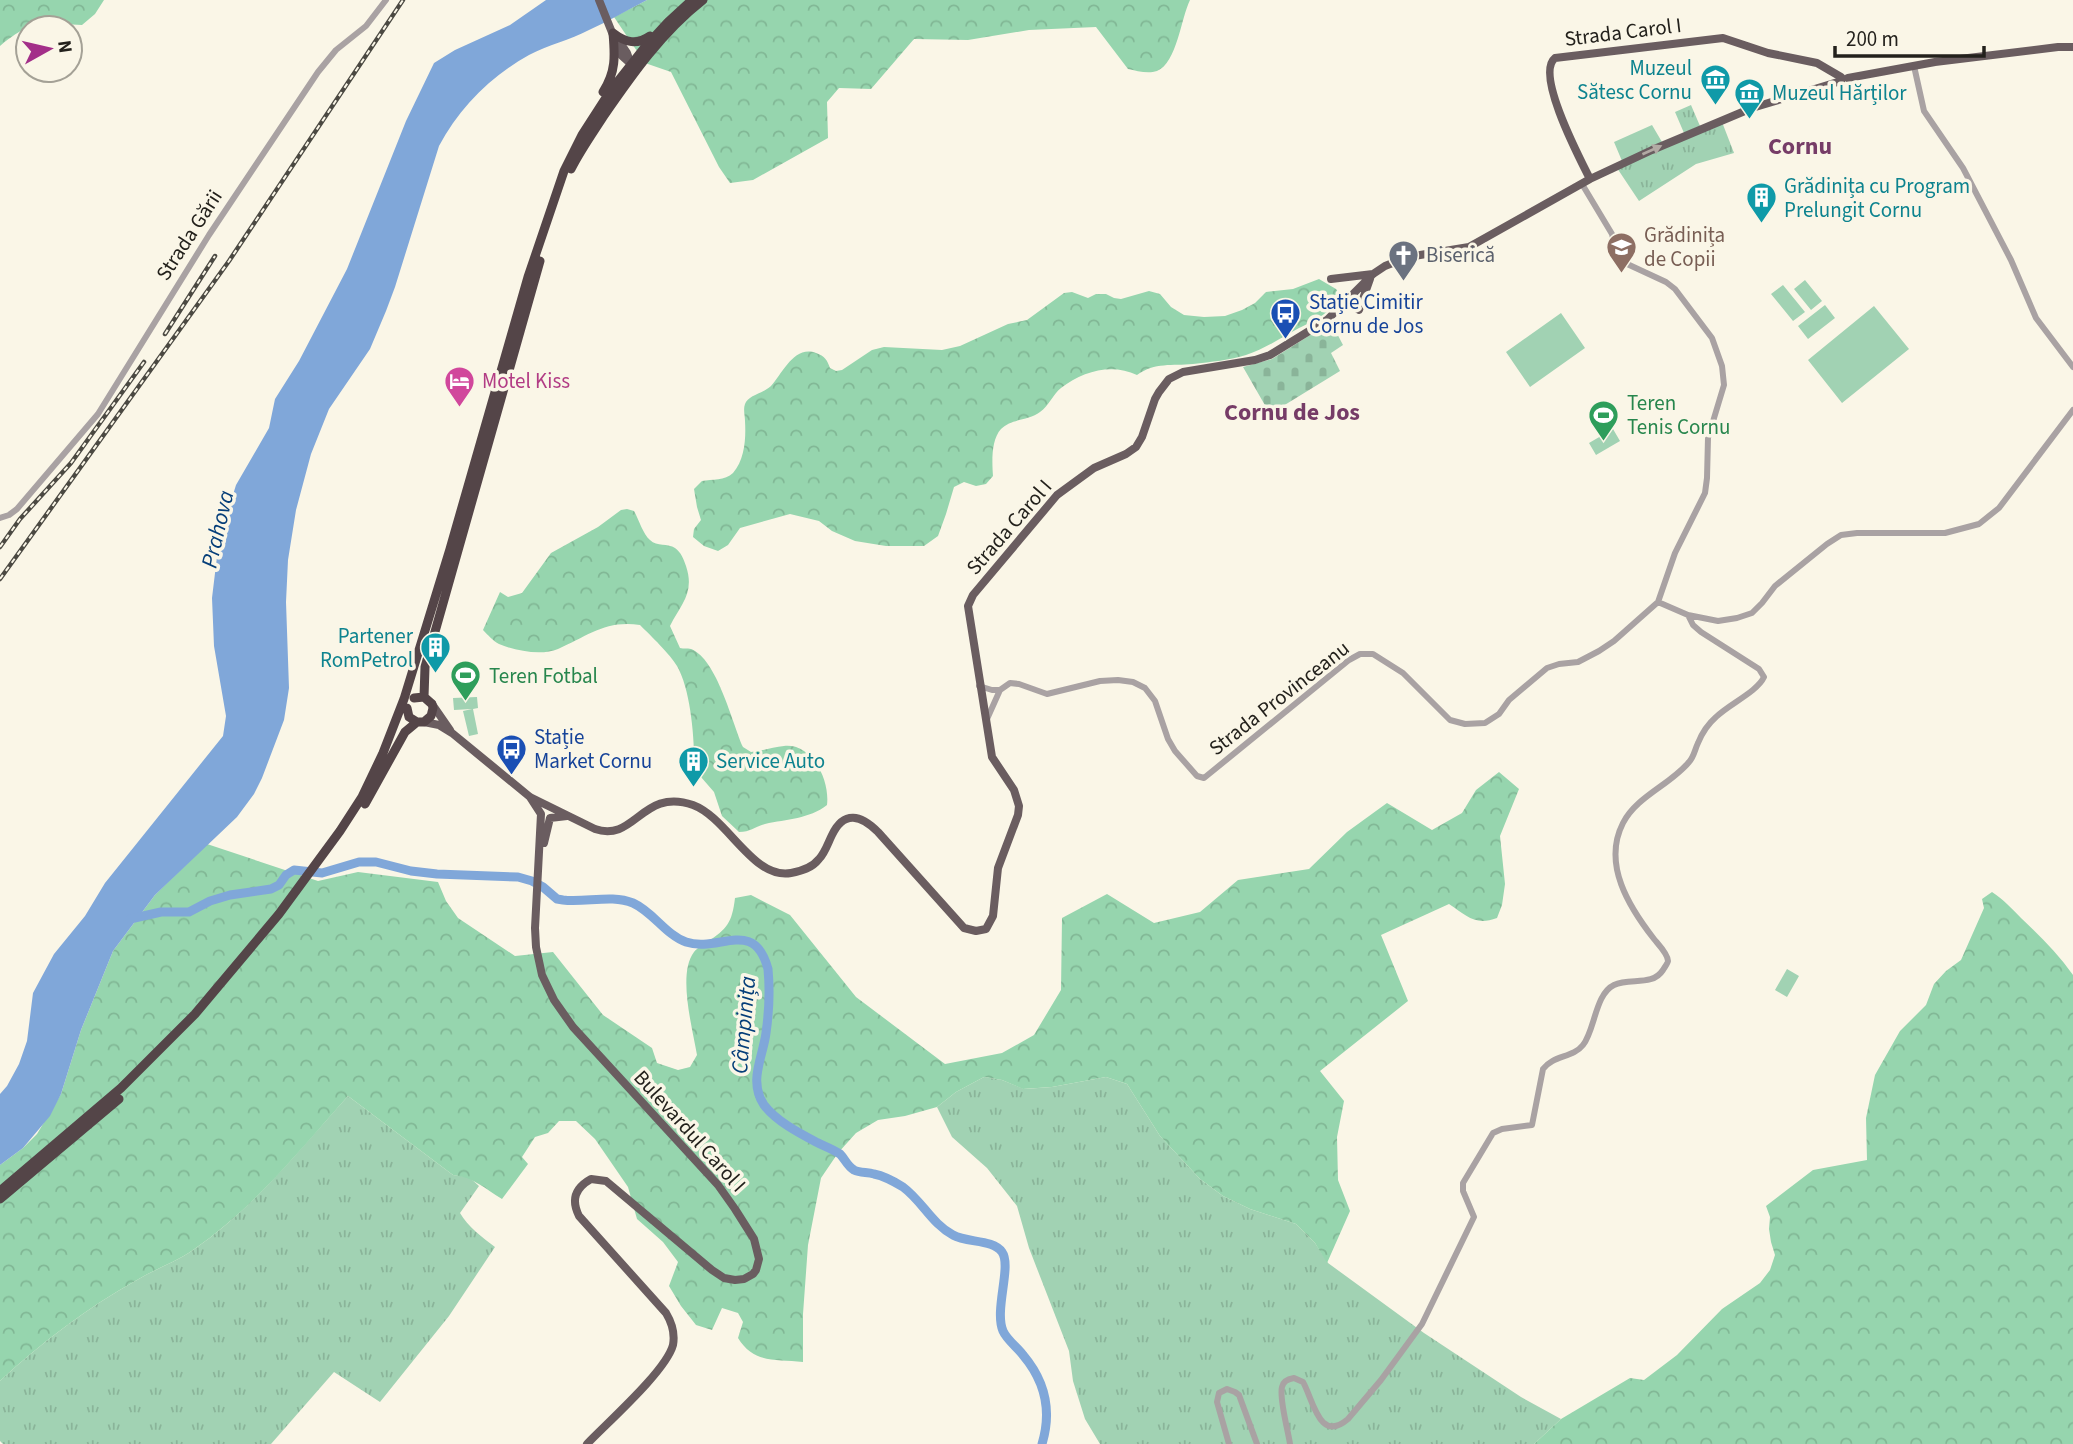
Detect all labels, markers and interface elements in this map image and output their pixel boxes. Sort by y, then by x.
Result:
street label: Strada Carol I [1563,10,1683,54]
north arrow [14,14,84,84]
scale bar [1835,14,1984,58]
text: 200 m [1846,24,1899,54]
text: N [50,39,79,55]
place label: Muzeul Sătesc Cornu [1577,53,1692,107]
museum icon: Muzeul Sătesc Cornu [1698,63,1732,107]
museum icon: Muzeul Hărților [1732,76,1766,120]
place label: Muzeul Hărților [1772,78,1907,108]
district label: Cornu [1768,129,1832,164]
one-way arrow [1641,144,1662,155]
place label: Grădinița cu Program Prelungit Cornu [1784,171,1970,225]
building icon: Grădinița cu Program Prelungit Cornu [1744,181,1778,225]
street label: Strada Gării [148,184,230,286]
place label: Grădinița de Copii [1644,220,1725,274]
school or university icon: Grădinița de Copii [1604,230,1638,274]
church icon: Biserică [1386,238,1420,282]
place label: Biserică [1426,240,1495,270]
place label: Stație Cimitir Cornu de Jos [1309,287,1424,341]
bus stop icon: Stație Cimitir Cornu de Jos [1269,297,1303,341]
hotel icon: Motel Kiss [442,364,476,408]
place label: Motel Kiss [482,366,570,396]
place label: Teren Tenis Cornu [1627,388,1731,442]
district label: Cornu de Jos [1224,395,1360,430]
sports icon: Teren Tenis Cornu [1587,398,1621,442]
street label: Strada Carol I [959,473,1059,581]
water label: Prahova [193,487,242,571]
place label: Partener RomPetrol [320,621,414,675]
building icon: Partener RomPetrol [419,631,453,675]
street label: Strada Provinceanu [1202,634,1356,762]
sports icon: Teren Fotbal [449,659,483,703]
place label: Teren Fotbal [489,661,598,691]
place label: Stație Market Cornu [534,722,652,776]
bus stop icon: Stație Market Cornu [494,732,528,776]
building icon: Service Auto [676,744,710,788]
place label: Service Auto [716,746,825,776]
water label: Câmpinița [723,975,764,1075]
street label: Bulevardul Carol I [627,1063,753,1199]

